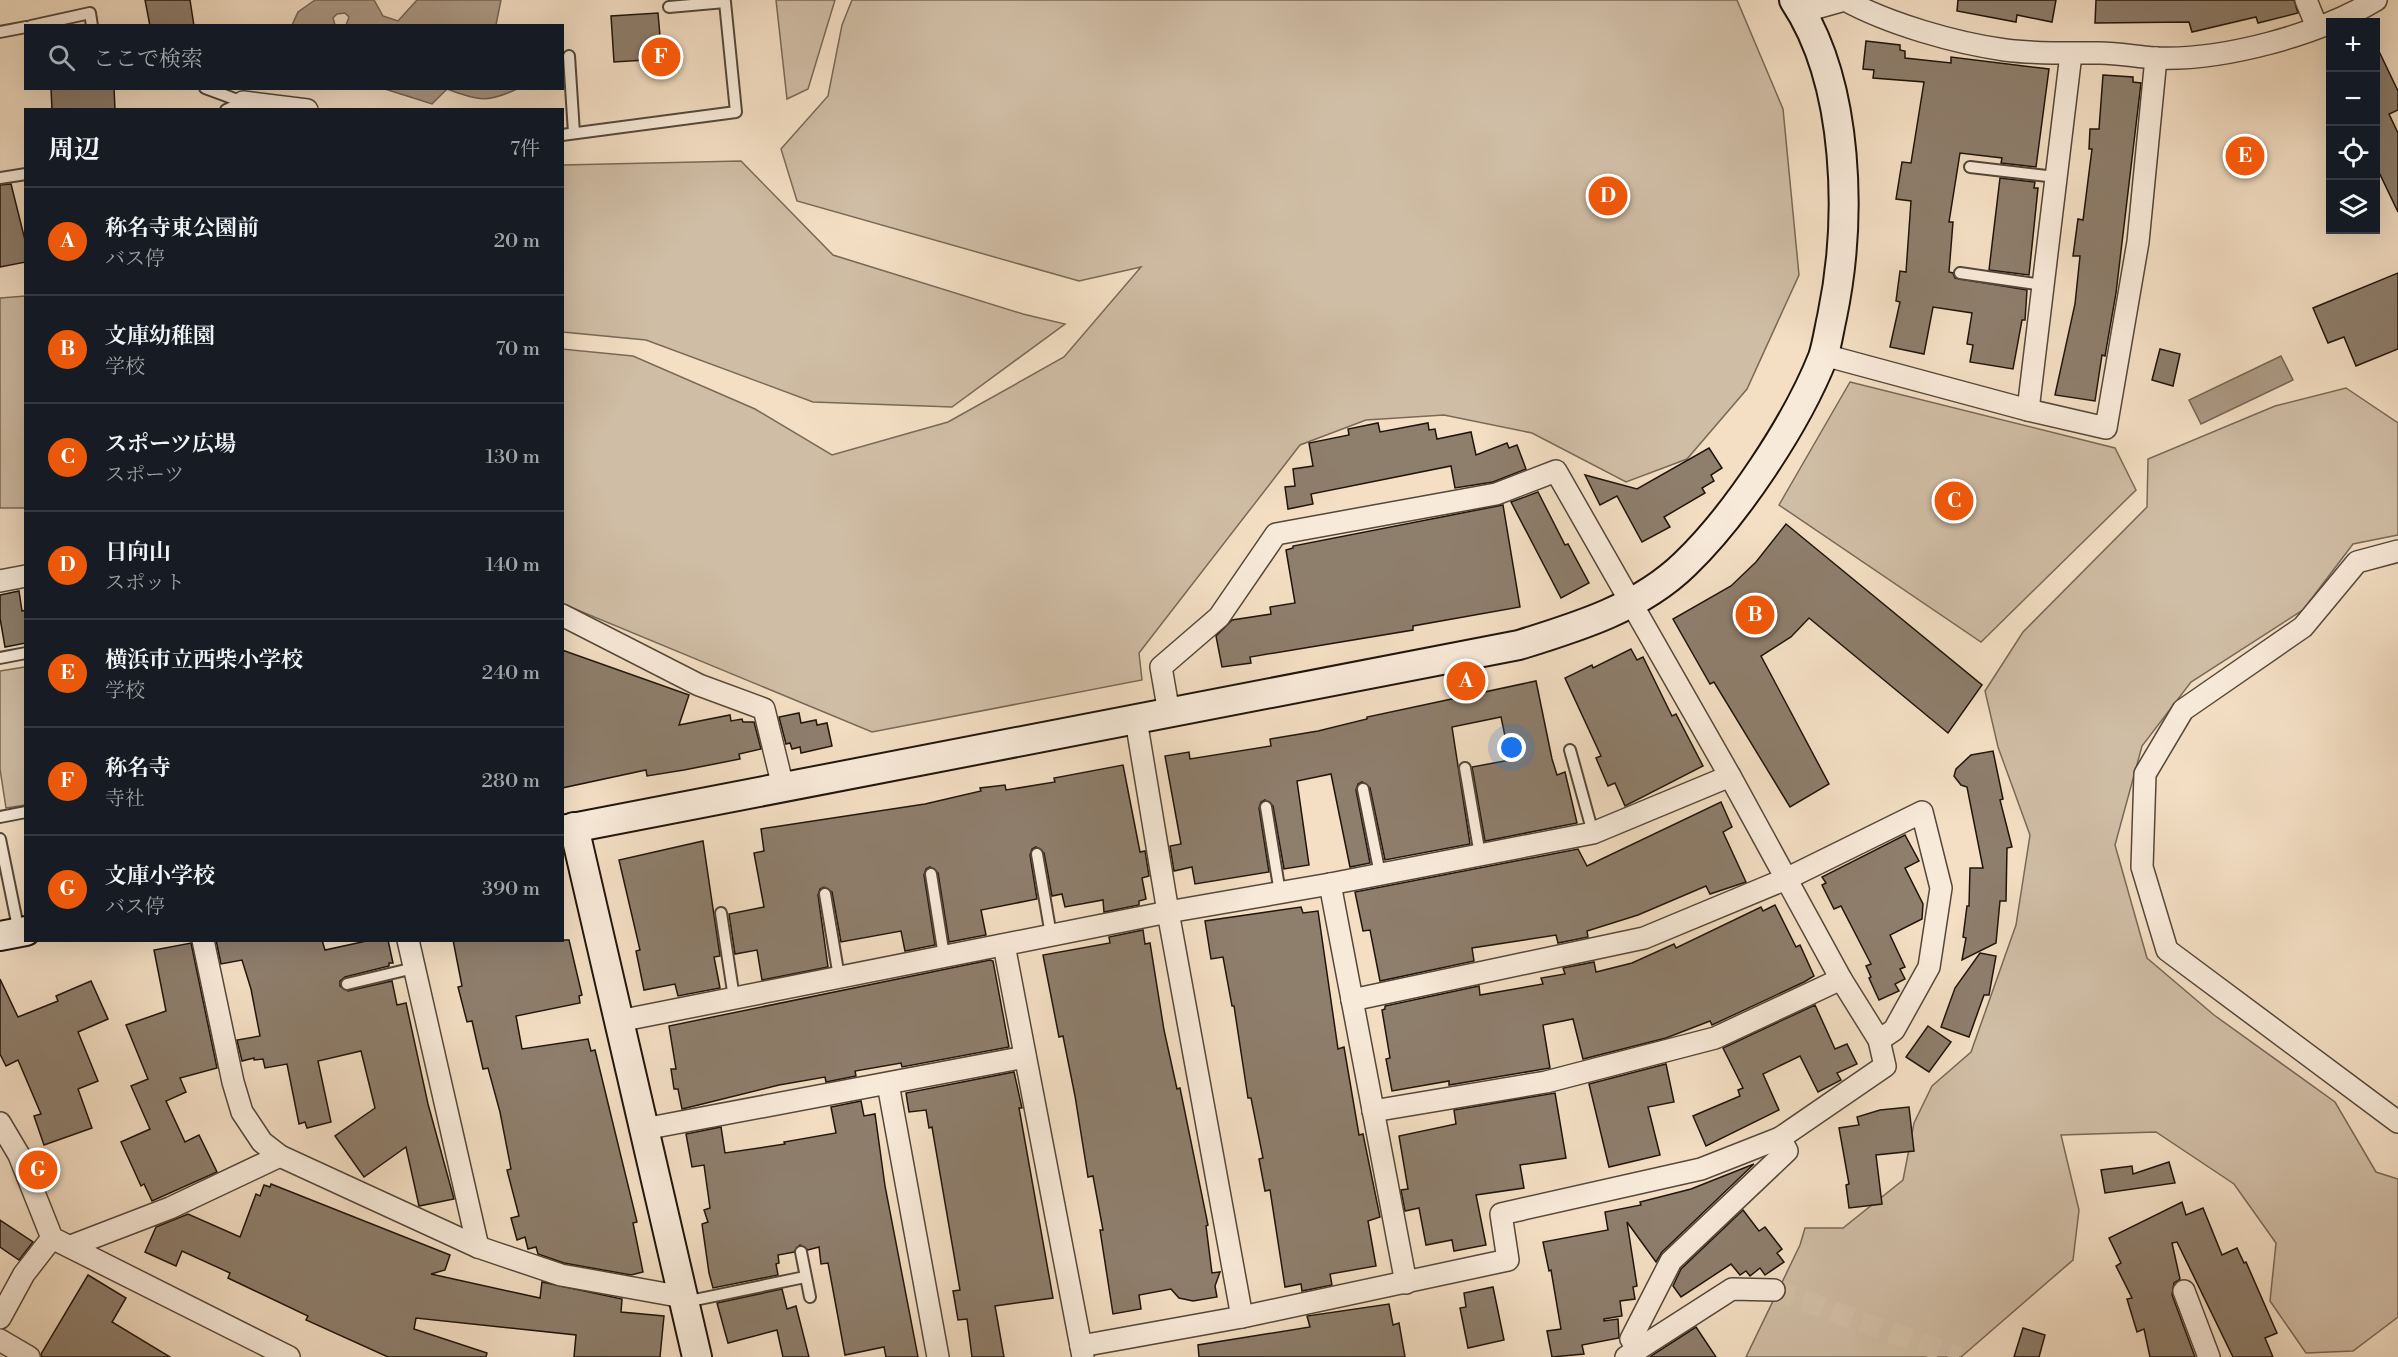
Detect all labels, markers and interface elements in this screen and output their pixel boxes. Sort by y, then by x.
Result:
map controls [2326,18,2380,234]
button: + [2326,18,2380,72]
search box [24,24,564,90]
pin: F [642,34,680,80]
icon: search [45,41,78,74]
text: ここで検索 [93,46,203,73]
button: − [2326,72,2380,126]
button: locate [2326,126,2380,180]
text: 周辺 [48,134,100,166]
pin: E [2226,134,2264,178]
text: 7件 [510,137,540,162]
pin: D [1588,174,1628,218]
button: layers [2326,180,2380,234]
text: 称名寺東公園前 [105,215,259,242]
text: A [60,229,75,254]
text: 20 m [494,229,540,254]
text: バス停 [105,247,165,272]
text: 文庫幼稚園 [105,323,215,350]
text: B [60,337,75,362]
text: 70 m [496,337,540,362]
text: 学校 [105,355,145,380]
text: スポーツ広場 [105,431,236,458]
text: C [60,445,75,470]
text: 130 m [485,445,540,470]
text: スポーツ [105,463,184,488]
pin: C [1934,478,1974,524]
text: 日向山 [105,539,171,566]
text: D [60,553,75,578]
text: 140 m [485,553,540,578]
text: スポット [105,571,185,596]
pin: B [1736,592,1774,638]
text: 横浜市立西柴小学校 [105,647,303,674]
pin: A [1446,658,1486,704]
text: E [61,661,74,686]
text: 240 m [482,661,540,686]
text: 学校 [105,679,145,704]
your location [1497,733,1526,762]
text: 称名寺 [105,755,171,782]
text: F [60,769,75,794]
text: 280 m [481,769,540,794]
text: 寺社 [105,787,145,812]
text: 文庫小学校 [105,863,215,890]
text: G [60,877,75,902]
text: 390 m [482,877,540,902]
text: バス停 [105,895,165,920]
pin: G [18,1148,57,1192]

